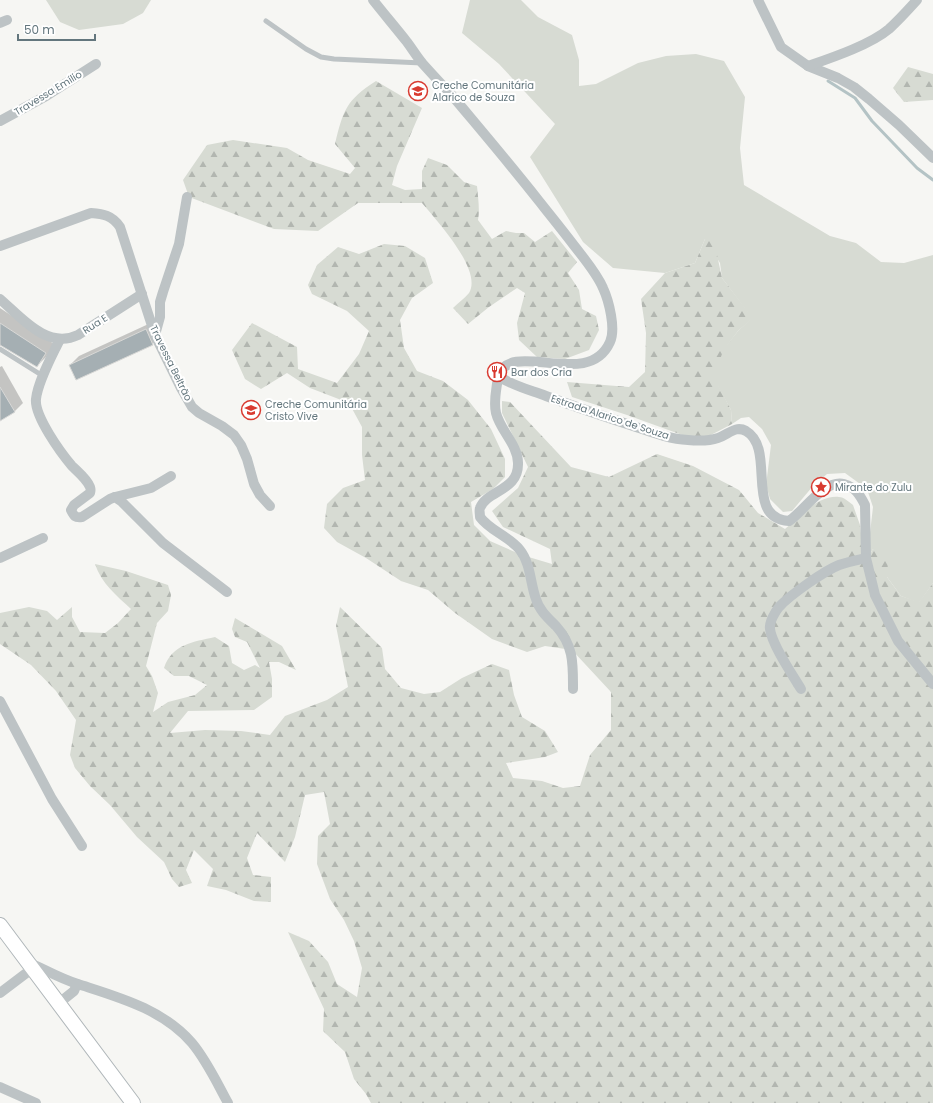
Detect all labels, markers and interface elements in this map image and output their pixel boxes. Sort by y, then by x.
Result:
scale bar [18,16,95,42]
text: 50 m [24,21,55,38]
street label: Travessa Emílio [11,67,85,119]
place label: Creche Comunitária Alarico de Souza [432,78,534,105]
school or university icon: Creche Comunitária Alarico de Souza [407,80,429,102]
street label: Rua E [80,310,110,338]
street label: Travessa Beltrão [146,322,196,404]
restaurant icon: Bar dos Cria [486,361,508,383]
place label: Bar dos Cria [511,365,572,380]
street label: Estrada Alarico de Souza [549,391,671,443]
place label: Creche Comunitária Cristo Vive [265,397,367,424]
school or university icon: Creche Comunitária Cristo Vive [240,399,262,421]
place icon: Mirante do Zulu [810,476,832,498]
place label: Mirante do Zulu [835,480,912,495]

